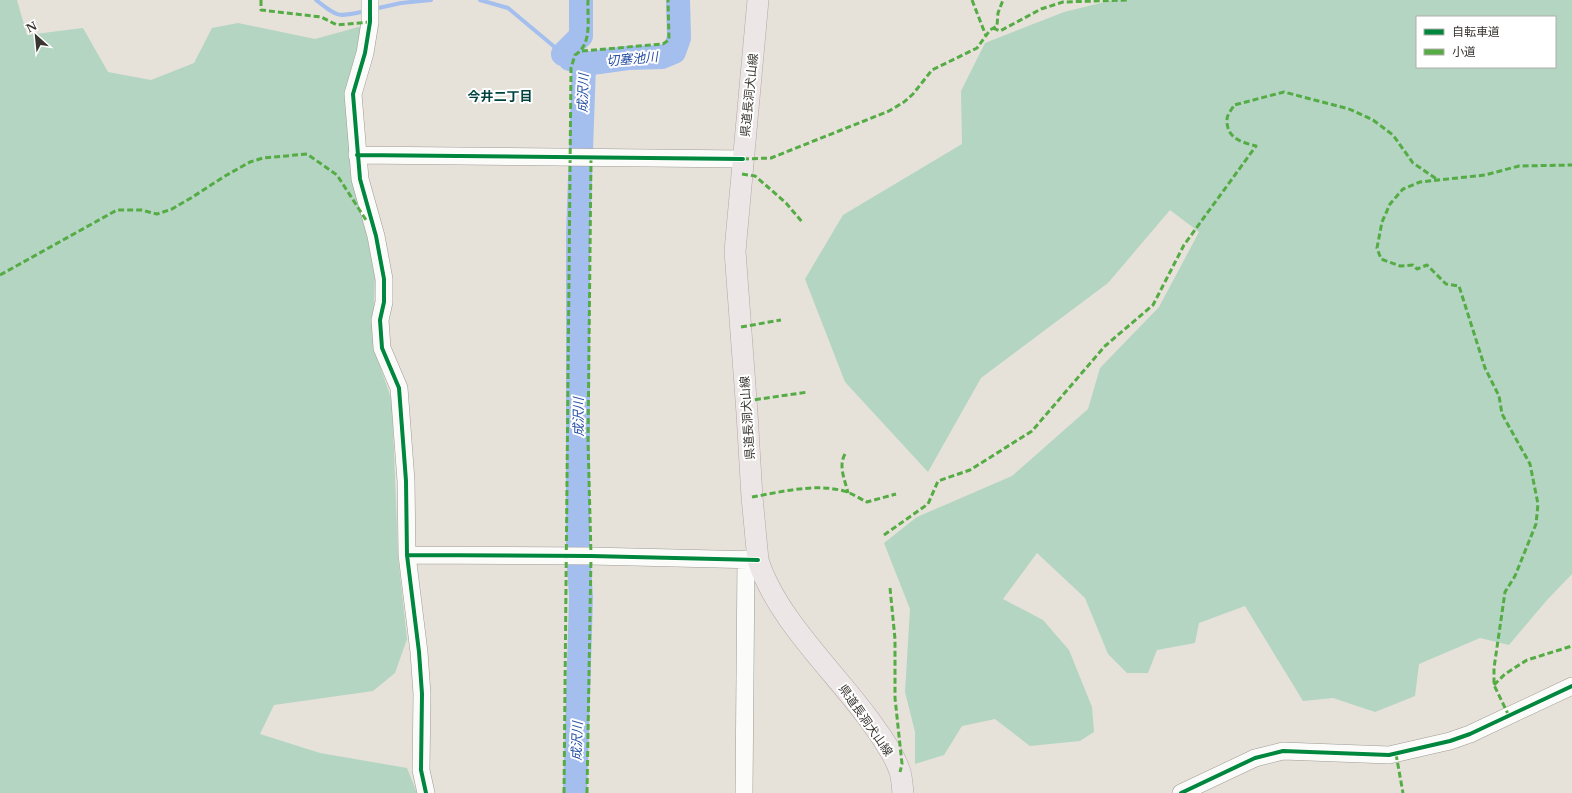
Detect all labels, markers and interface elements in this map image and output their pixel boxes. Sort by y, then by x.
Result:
north arrow [16,16,56,56]
legend [1416,16,1556,68]
text: N [24,18,40,36]
text: 自転車道 [1452,24,1500,39]
text: 小道 [1452,44,1476,59]
water label: 切塞池川 [605,48,661,70]
street label: 県道長洞犬山線 [737,52,761,138]
water label: 成沢川 [574,71,592,113]
district label: 今井二丁目 [467,88,533,105]
street label: 県道長洞犬山線 [737,376,757,460]
water label: 成沢川 [570,396,587,437]
street label: 県道長洞犬山線 [836,681,896,759]
water label: 成沢川 [568,719,586,761]

